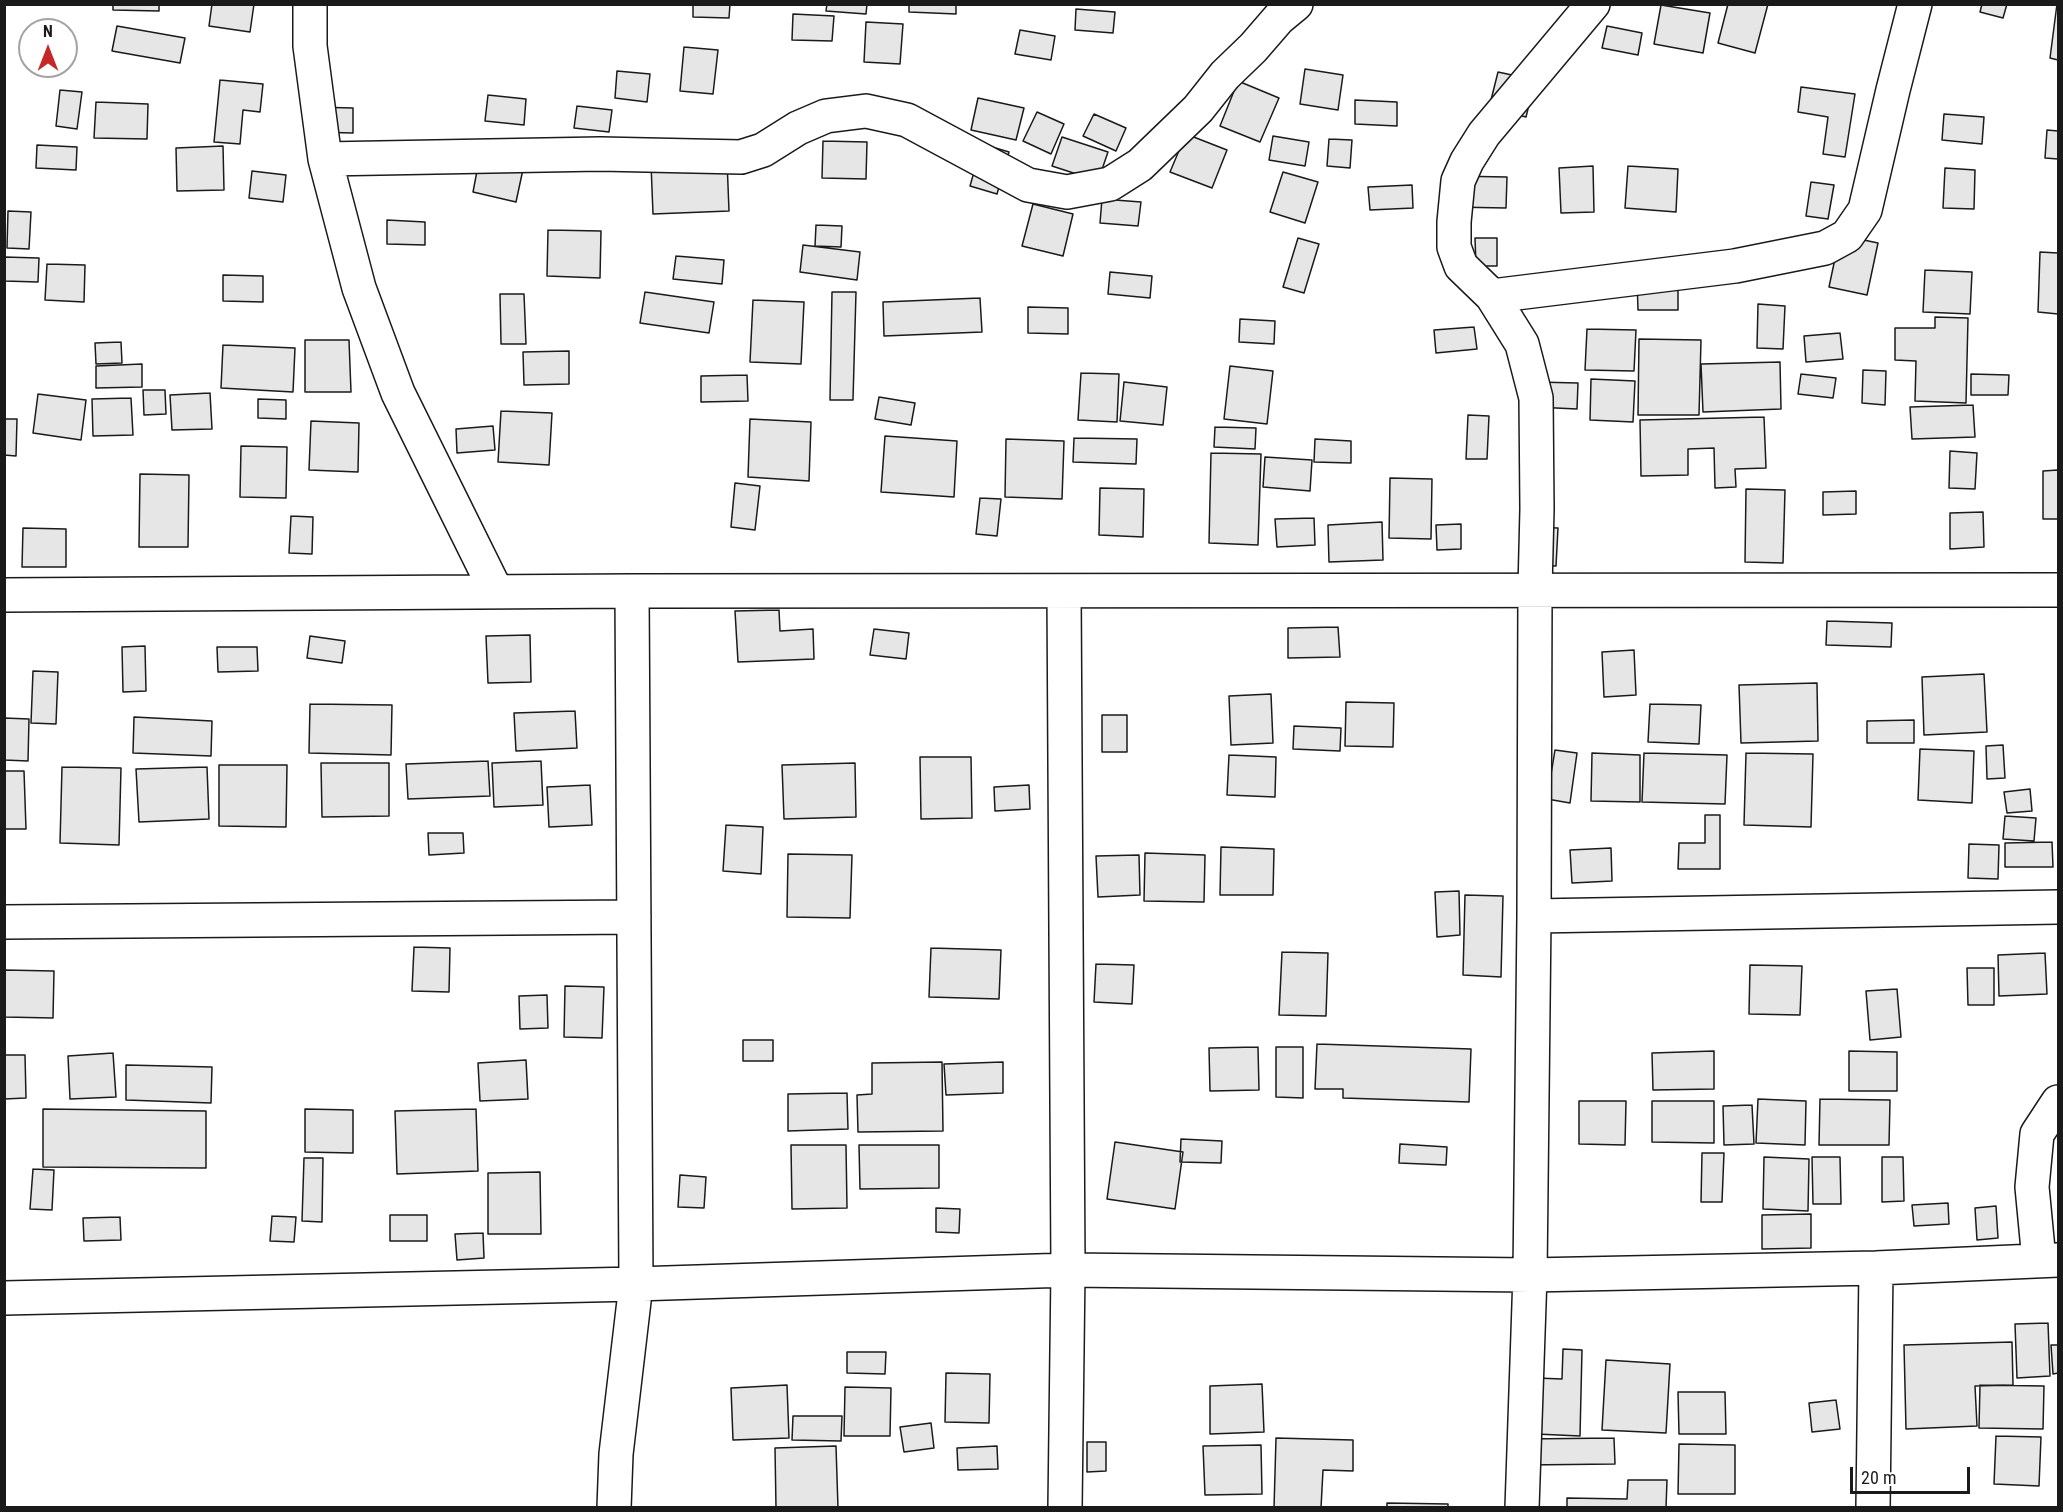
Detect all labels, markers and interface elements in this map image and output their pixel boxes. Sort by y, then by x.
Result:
north arrow [18,18,78,78]
text: N [43,22,53,41]
scale bar [1853,1455,1973,1493]
text: 20 m [1861,1467,1896,1488]

